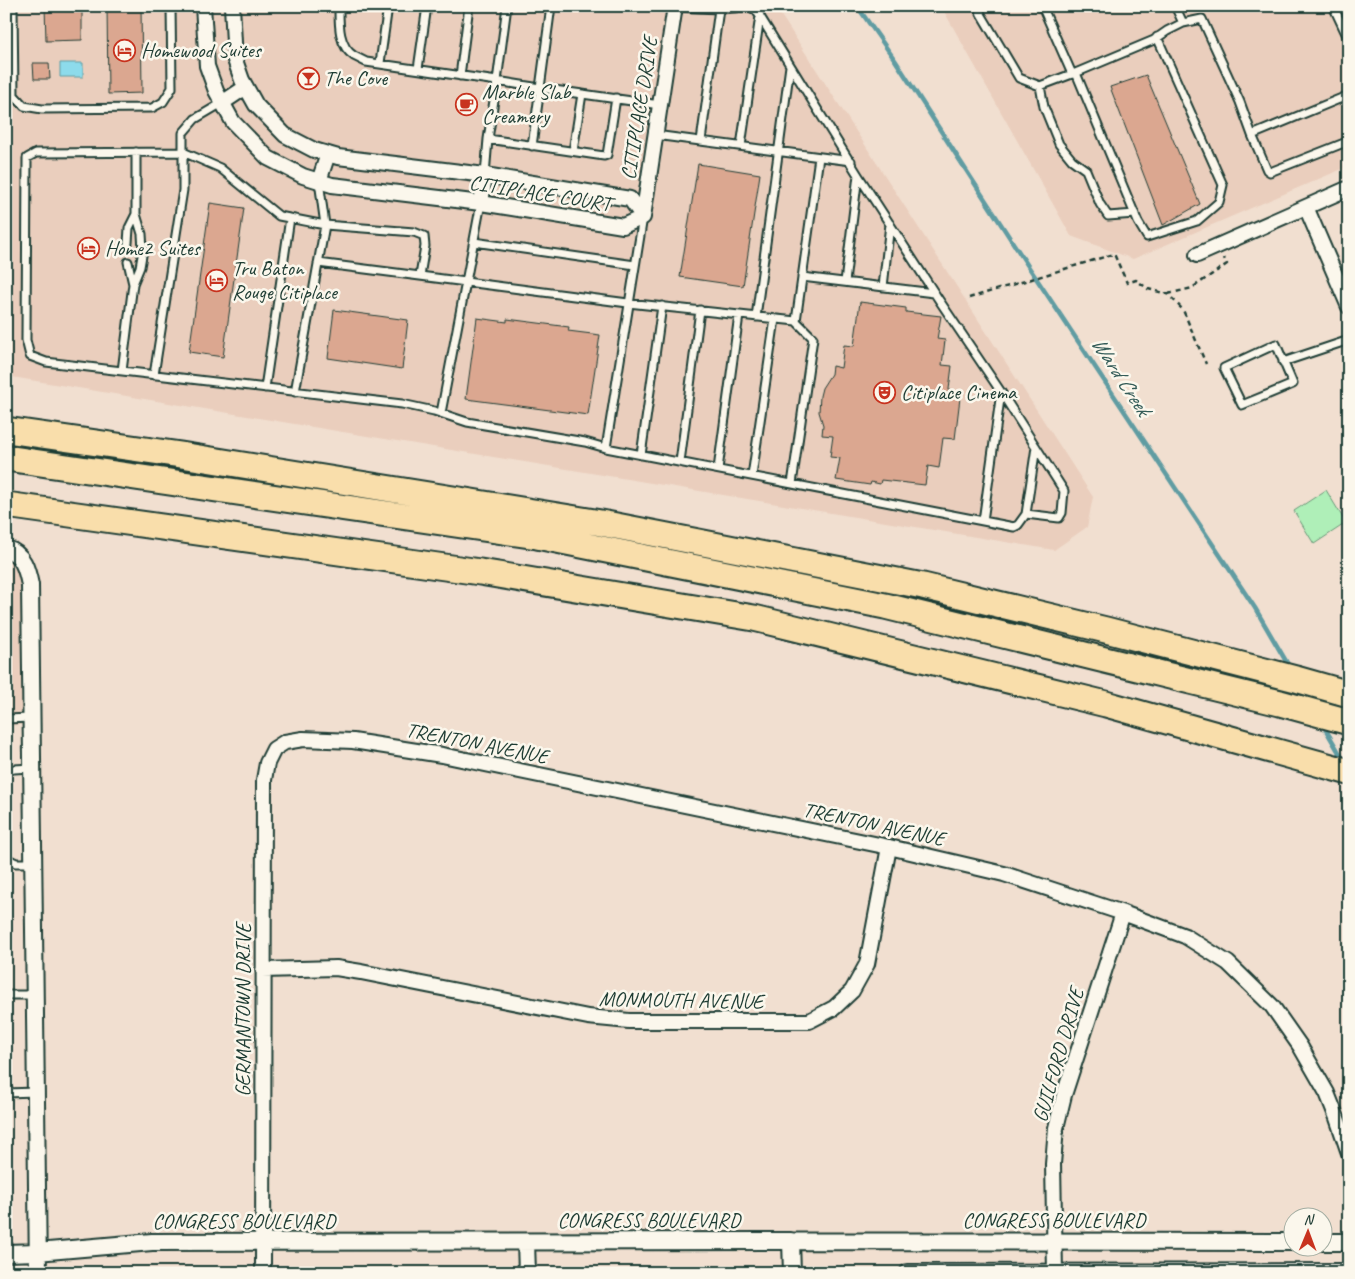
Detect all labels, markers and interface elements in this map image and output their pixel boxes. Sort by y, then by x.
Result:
street label: CITIPLACE DRIVE [615,32,664,181]
place label: Homewood Suites [141,37,263,63]
hotel icon: Homewood Suites [113,38,137,62]
place label: The Cove [324,65,388,91]
bar icon: The Cove [296,66,320,90]
place label: Marble Slab Creamery [482,79,572,129]
cafe icon: Marble Slab Creamery [454,92,478,116]
street label: CITIPLACE COURT [467,169,618,218]
place label: Home2 Suites [105,235,202,261]
hotel icon: Home2 Suites [77,236,101,260]
place label: Tru Baton Rouge Citiplace [232,255,339,305]
hotel icon: Tru Baton Rouge Citiplace [204,268,228,292]
water label: Ward Creek [1085,331,1159,424]
place label: Citiplace Cinema [901,379,1018,405]
theatre icon: Citiplace Cinema [873,380,897,404]
street label: TRENTON AVENUE [404,716,553,770]
street label: TRENTON AVENUE [801,796,950,852]
street label: GERMANTOWN DRIVE [230,921,256,1097]
street label: GUILFORD DRIVE [1026,983,1090,1125]
street label: MONMOUTH AVENUE [599,986,766,1014]
north arrow [1282,1206,1332,1256]
street label: CONGRESS BOULEVARD [558,1207,742,1233]
street label: CONGRESS BOULEVARD [963,1207,1147,1233]
street label: CONGRESS BOULEVARD [153,1208,337,1234]
text: N [1304,1211,1315,1228]

